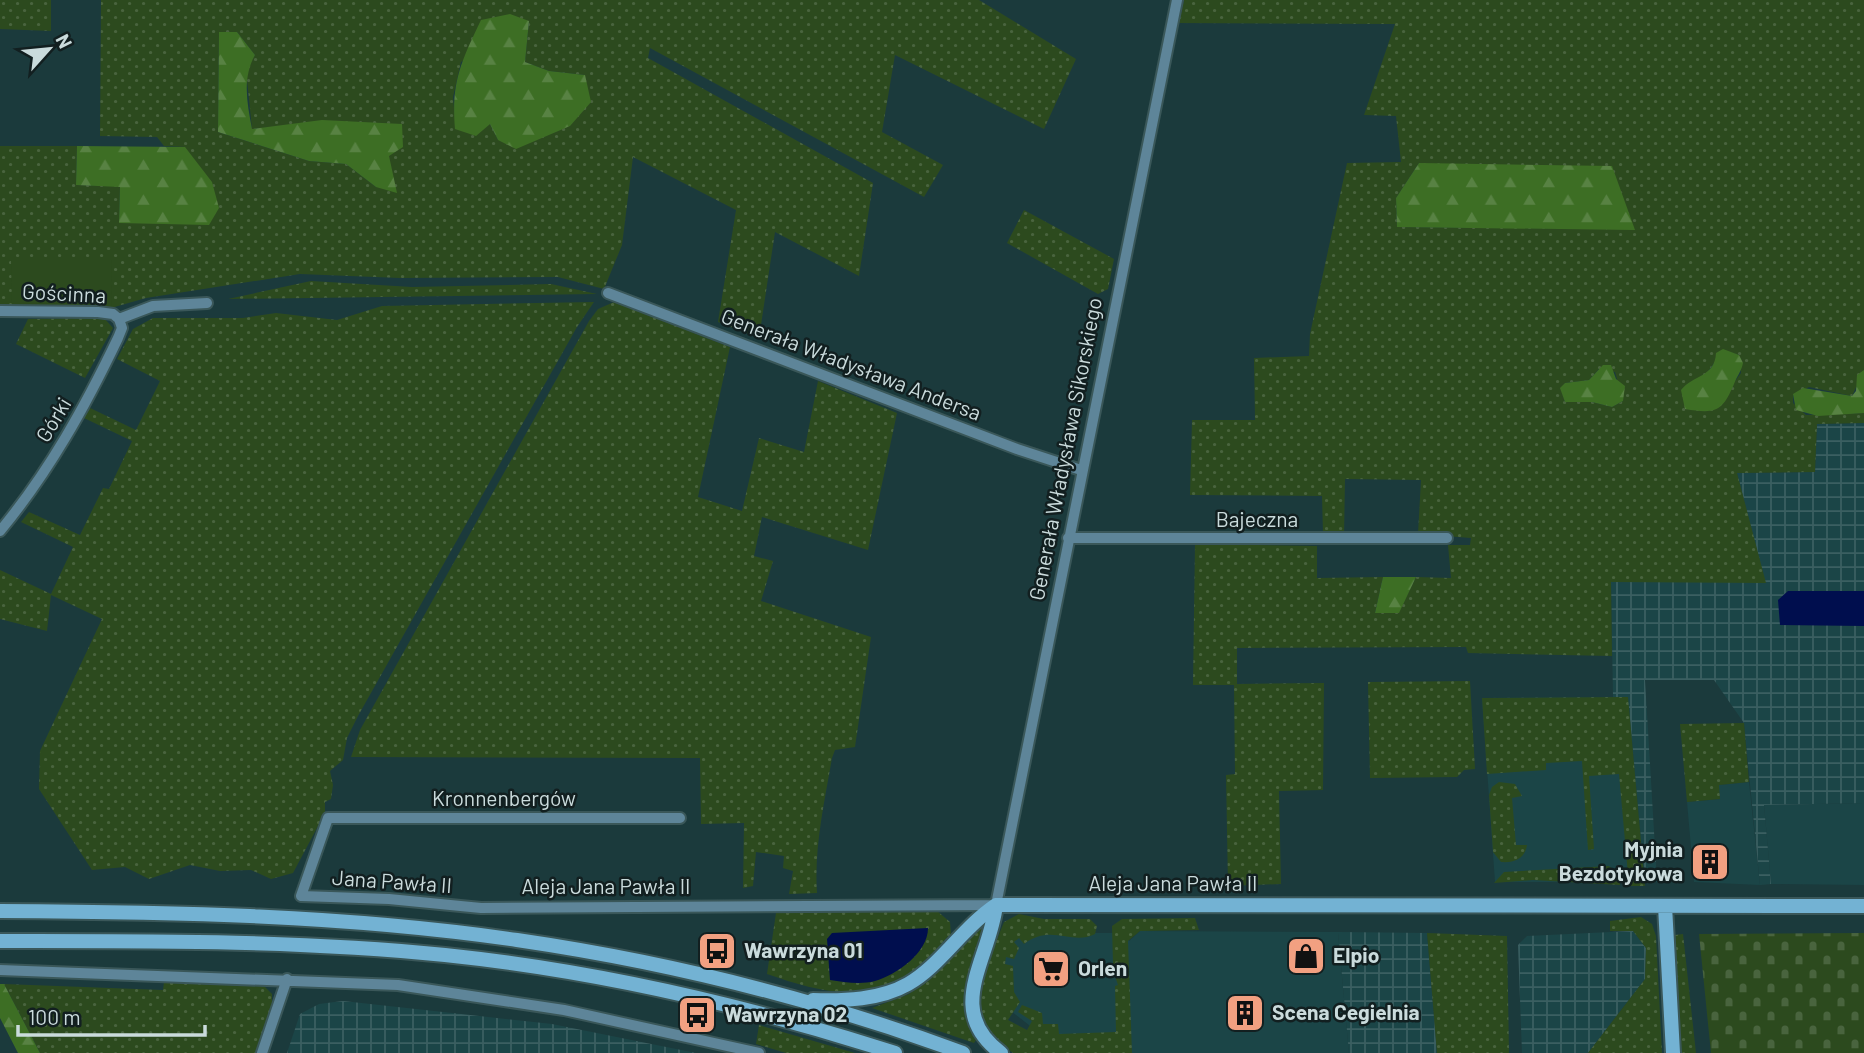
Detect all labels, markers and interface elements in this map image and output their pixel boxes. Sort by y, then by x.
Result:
north arrow [14,14,84,84]
text: N [51,30,78,52]
street label: Gościnna [21,278,107,307]
street label: Generała Władysława Sikorskiego [1023,295,1106,602]
street label: Generała Władysława Andersa [718,302,985,425]
street label: Górki [30,392,76,446]
street label: Bajeczna [1216,506,1298,531]
street label: Kronnenbergów [432,785,576,810]
place label: Myjnia Bezdotykowa [1559,836,1683,885]
building icon: Myjnia Bezdotykowa [1689,841,1731,883]
street label: Jana Pawła II [331,864,453,897]
street label: Aleja Jana Pawła II [1088,870,1258,895]
street label: Aleja Jana Pawła II [521,873,691,898]
bus stop icon: Wawrzyna 01 [696,930,738,972]
shop icon: Elpio [1285,935,1327,977]
place label: Wawrzyna 01 [744,937,863,962]
place label: Elpio [1333,942,1379,967]
supermarket icon: Orlen [1030,948,1072,990]
place label: Orlen [1078,955,1127,980]
building icon: Scena Cegielnia [1224,992,1266,1034]
scale bar [18,993,205,1038]
bus stop icon: Wawrzyna 02 [676,994,718,1036]
place label: Scena Cegielnia [1272,999,1420,1024]
place label: Wawrzyna 02 [724,1001,847,1026]
text: 100 m [28,1004,81,1029]

